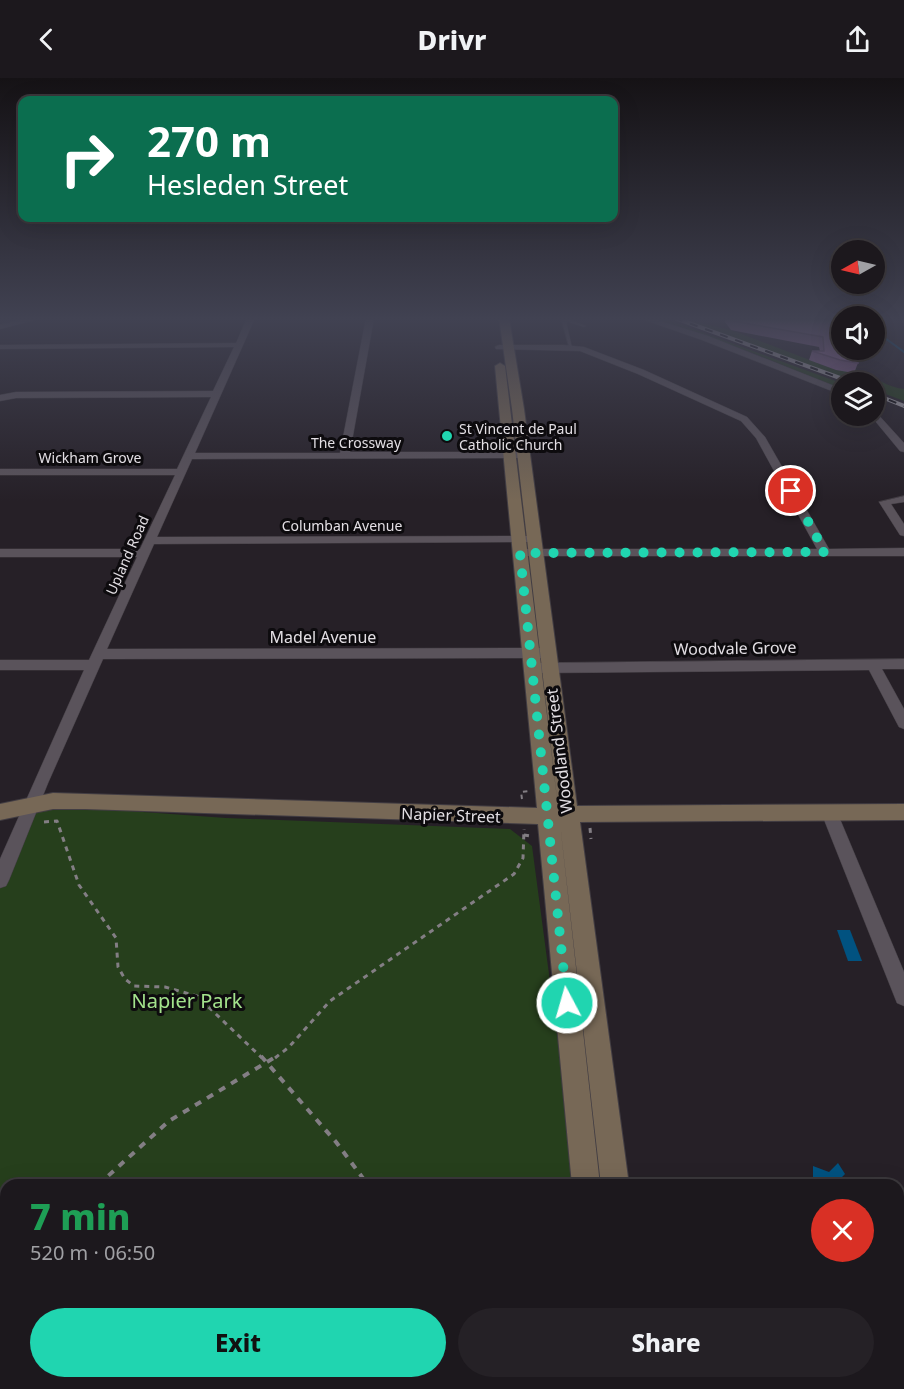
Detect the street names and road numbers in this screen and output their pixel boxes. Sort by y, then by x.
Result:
street label: The Crossway [311,433,402,452]
street label: Wickham Grove [39,448,142,467]
street label: Upland Road [101,512,153,598]
street label: Columban Avenue [282,516,402,535]
street label: Madel Avenue [270,626,376,648]
street label: Woodvale Grove [674,636,796,660]
street label: Woodland Street [540,687,578,815]
street label: Napier Street [401,802,501,828]

